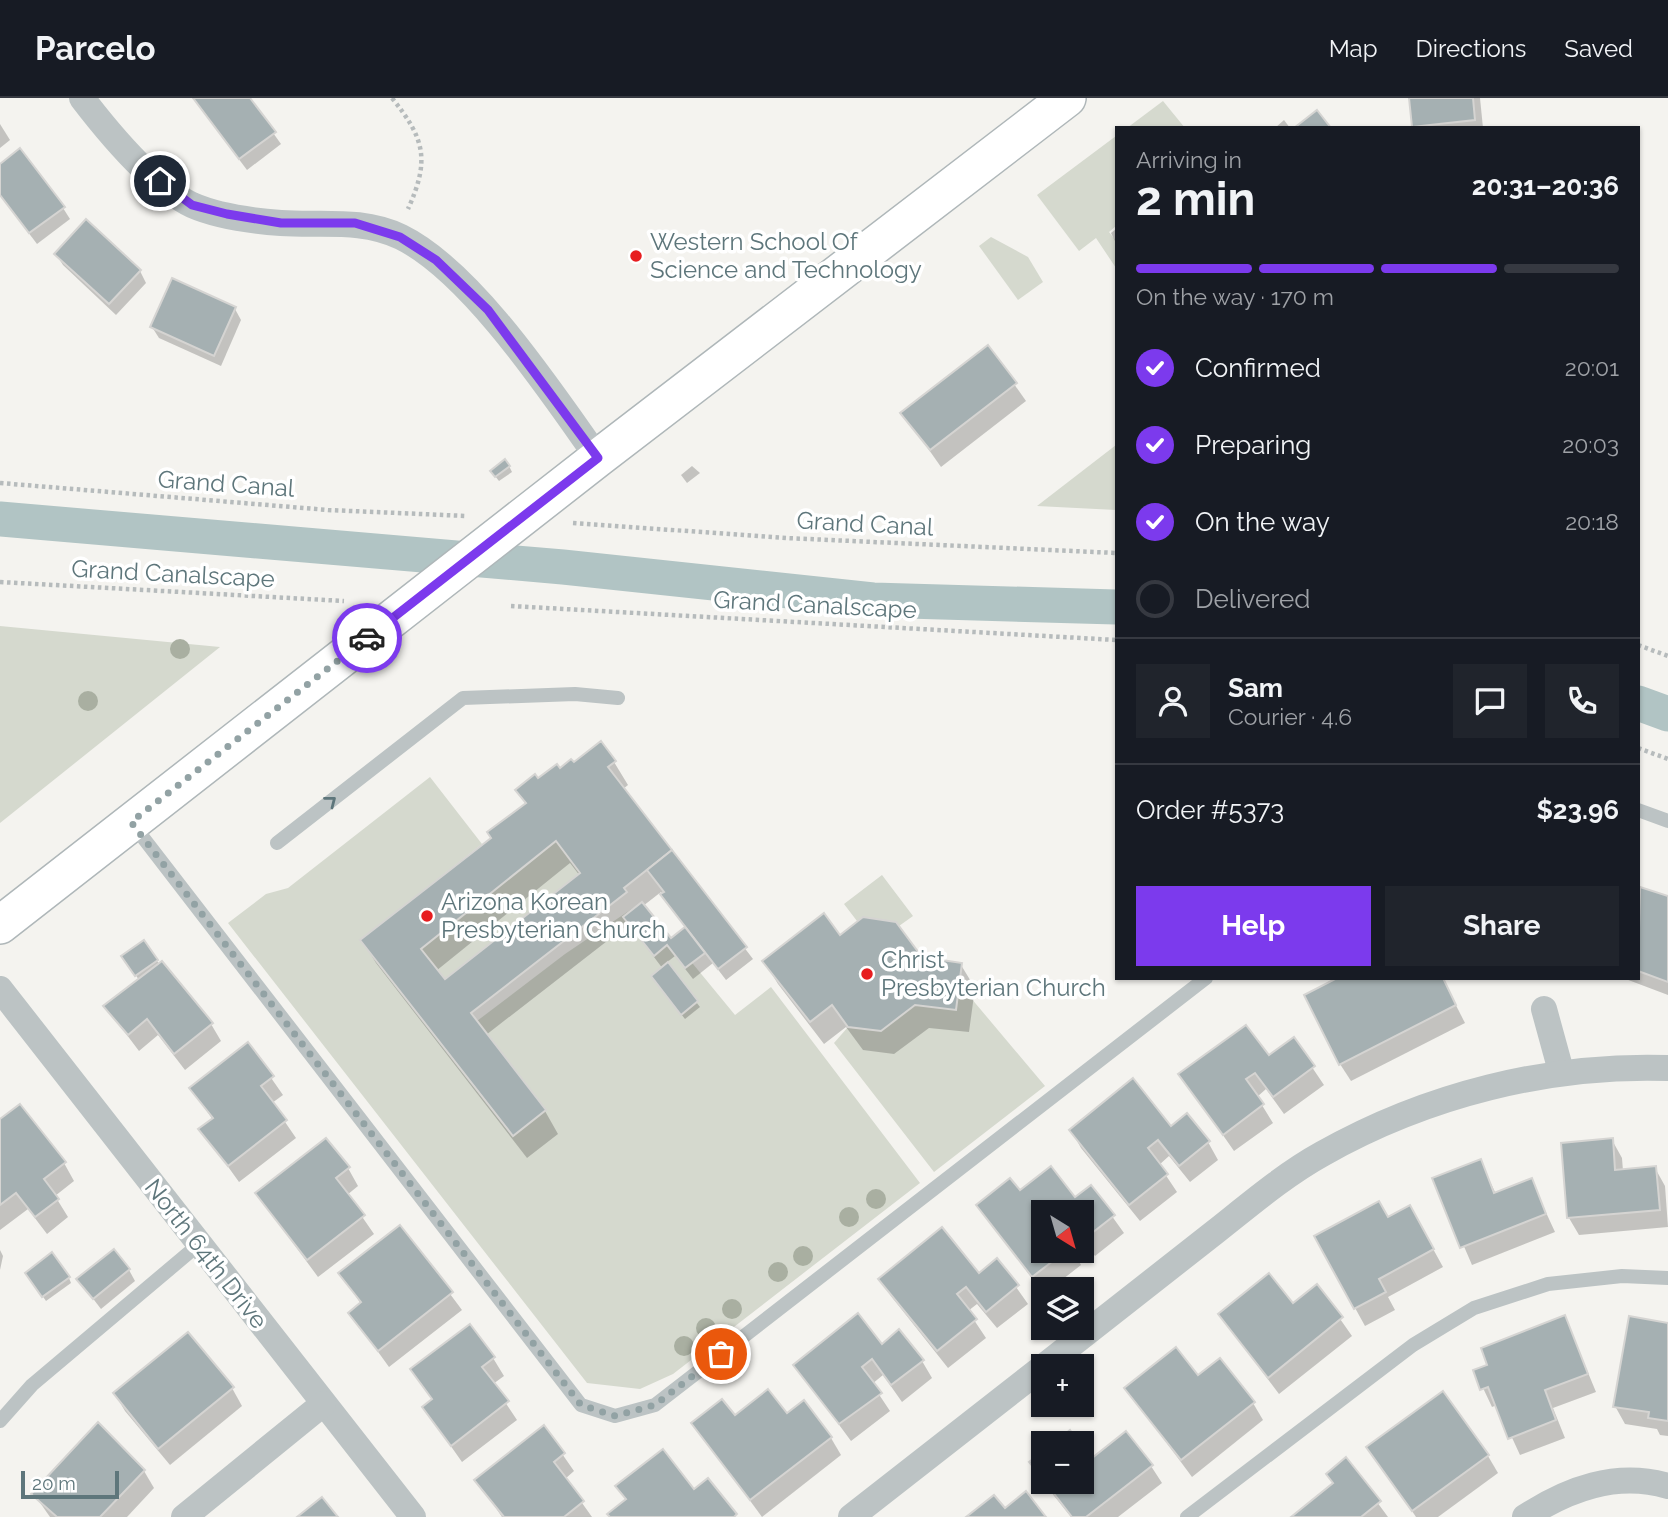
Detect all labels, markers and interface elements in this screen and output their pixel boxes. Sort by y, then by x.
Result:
text: Parcelo [35,29,156,68]
text: Map [1329,34,1378,63]
text: Directions [1416,34,1526,63]
text: Saved [1564,34,1633,63]
text: Arriving in [1136,146,1242,173]
pin [130,151,190,211]
icon: home [141,162,179,200]
text: 20:31–20:36 [1472,171,1619,201]
text: 2 min [1136,172,1255,226]
place label: Western School Of Science and Technology [650,227,922,284]
marker: Western School Of Science and Technology [628,248,644,264]
text: On the way · 170 m [1136,283,1334,310]
icon: check [1136,349,1174,387]
text: Confirmed [1195,353,1321,383]
text: 20:01 [1565,354,1619,381]
icon: check [1136,426,1174,464]
text: Preparing [1195,430,1311,460]
text: 20:03 [1562,431,1619,458]
street label: Grand Canal [157,464,296,503]
icon: check [1136,503,1174,541]
street label: Grand Canal [796,505,935,542]
text: On the way [1195,507,1330,537]
text: 20:18 [1565,508,1619,535]
street label: Grand Canalscape [71,554,275,593]
text: Delivered [1195,584,1310,614]
street label: Grand Canalscape [713,585,917,624]
courier [332,603,402,673]
icon: car [348,619,386,657]
button: person [1136,664,1210,738]
button: chat [1453,664,1527,738]
button: phone [1545,664,1619,738]
text: Sam [1228,673,1283,703]
text: Courier · 4.6 [1228,703,1352,730]
text: Order #5373 [1136,795,1284,825]
text: $23.96 [1536,795,1619,825]
one-way arrow [323,796,335,809]
button: Help [1136,886,1371,966]
button: Share [1385,886,1619,966]
place label: Arizona Korean Presbyterian Church [441,887,666,944]
marker: Arizona Korean Presbyterian Church [419,908,435,924]
place label: Christ Presbyterian Church [881,945,1106,1002]
marker: Christ Presbyterian Church [859,966,875,982]
street label: North 64th Drive [139,1173,274,1334]
north arrow [1031,1200,1094,1264]
map controls [1031,1200,1094,1494]
button: layers [1031,1277,1094,1340]
pin [691,1324,751,1384]
icon: bag [702,1335,740,1373]
button: + [1031,1354,1094,1417]
button: − [1031,1431,1094,1494]
scale bar [21,1468,119,1500]
text: 20 m [32,1472,76,1494]

